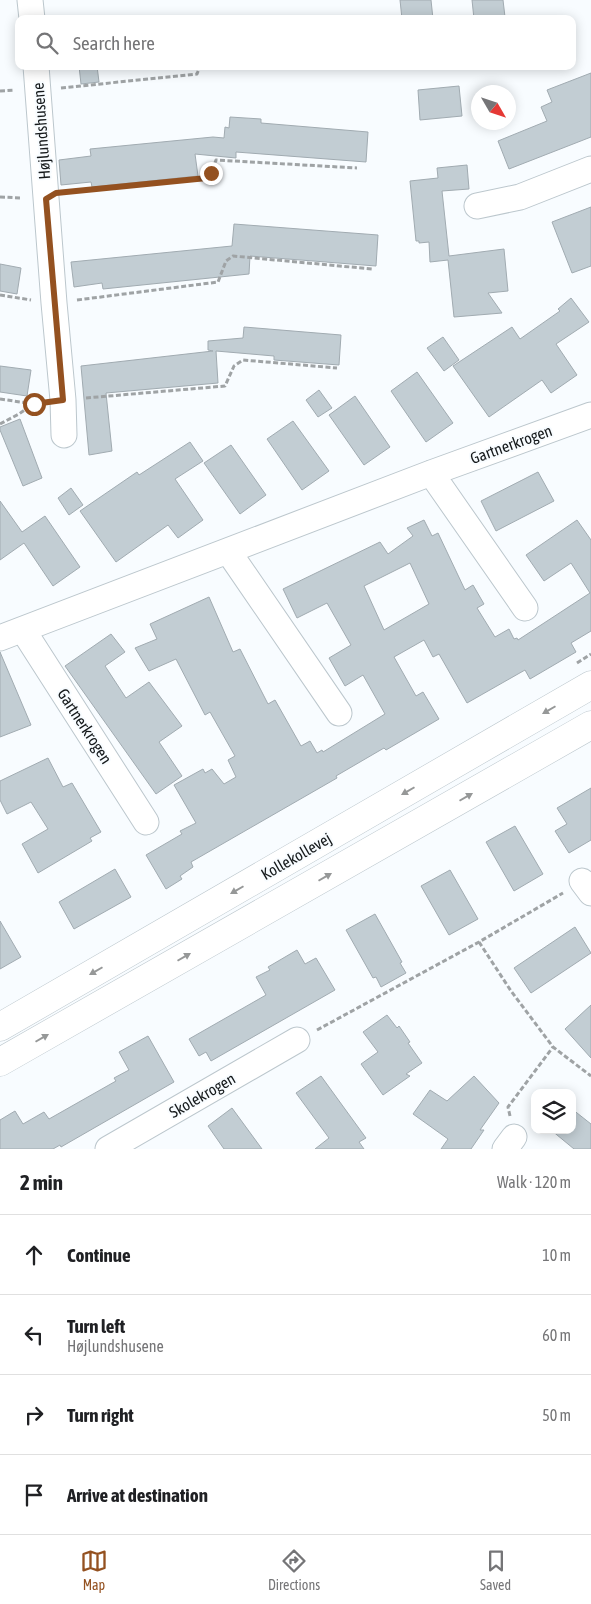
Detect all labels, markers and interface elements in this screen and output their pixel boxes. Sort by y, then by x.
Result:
search box [15,15,576,70]
icon: search [33,29,61,57]
text: Search here [73,32,155,54]
street label: Højlundshusene [29,82,54,180]
north arrow [471,85,516,130]
route end [200,162,223,185]
route start [23,393,46,416]
street label: Gartnerkrogen [468,421,555,468]
street label: Gartnerkrogen [53,685,116,767]
one-way arrow [542,705,556,714]
one-way arrow [402,787,415,796]
one-way arrow [460,792,473,801]
street label: Kollekollevej [258,829,335,884]
one-way arrow [318,873,332,881]
one-way arrow [230,886,245,894]
one-way arrow [177,953,190,962]
one-way arrow [89,967,104,975]
one-way arrow [36,1033,49,1042]
street label: Skolekrogen [166,1069,239,1122]
map controls [531,1089,576,1134]
button: layers [531,1089,576,1134]
text: 2 min [20,1170,63,1194]
text: Walk · 120 m [497,1173,571,1191]
icon: ahead [20,1241,48,1269]
text: Continue [67,1244,131,1266]
text: 10 m [542,1246,571,1264]
text: Turn left [67,1315,125,1337]
icon: left [20,1321,48,1349]
text: 60 m [542,1326,571,1344]
text: Højlundshusene [67,1337,164,1355]
icon: right [20,1401,48,1429]
text: Turn right [67,1404,134,1426]
text: 50 m [542,1406,571,1424]
icon: arrive [20,1481,48,1509]
text: Arrive at destination [67,1484,208,1506]
tab: Map [80,1547,108,1593]
tab: Directions [268,1547,320,1593]
tab: Saved [480,1547,511,1593]

